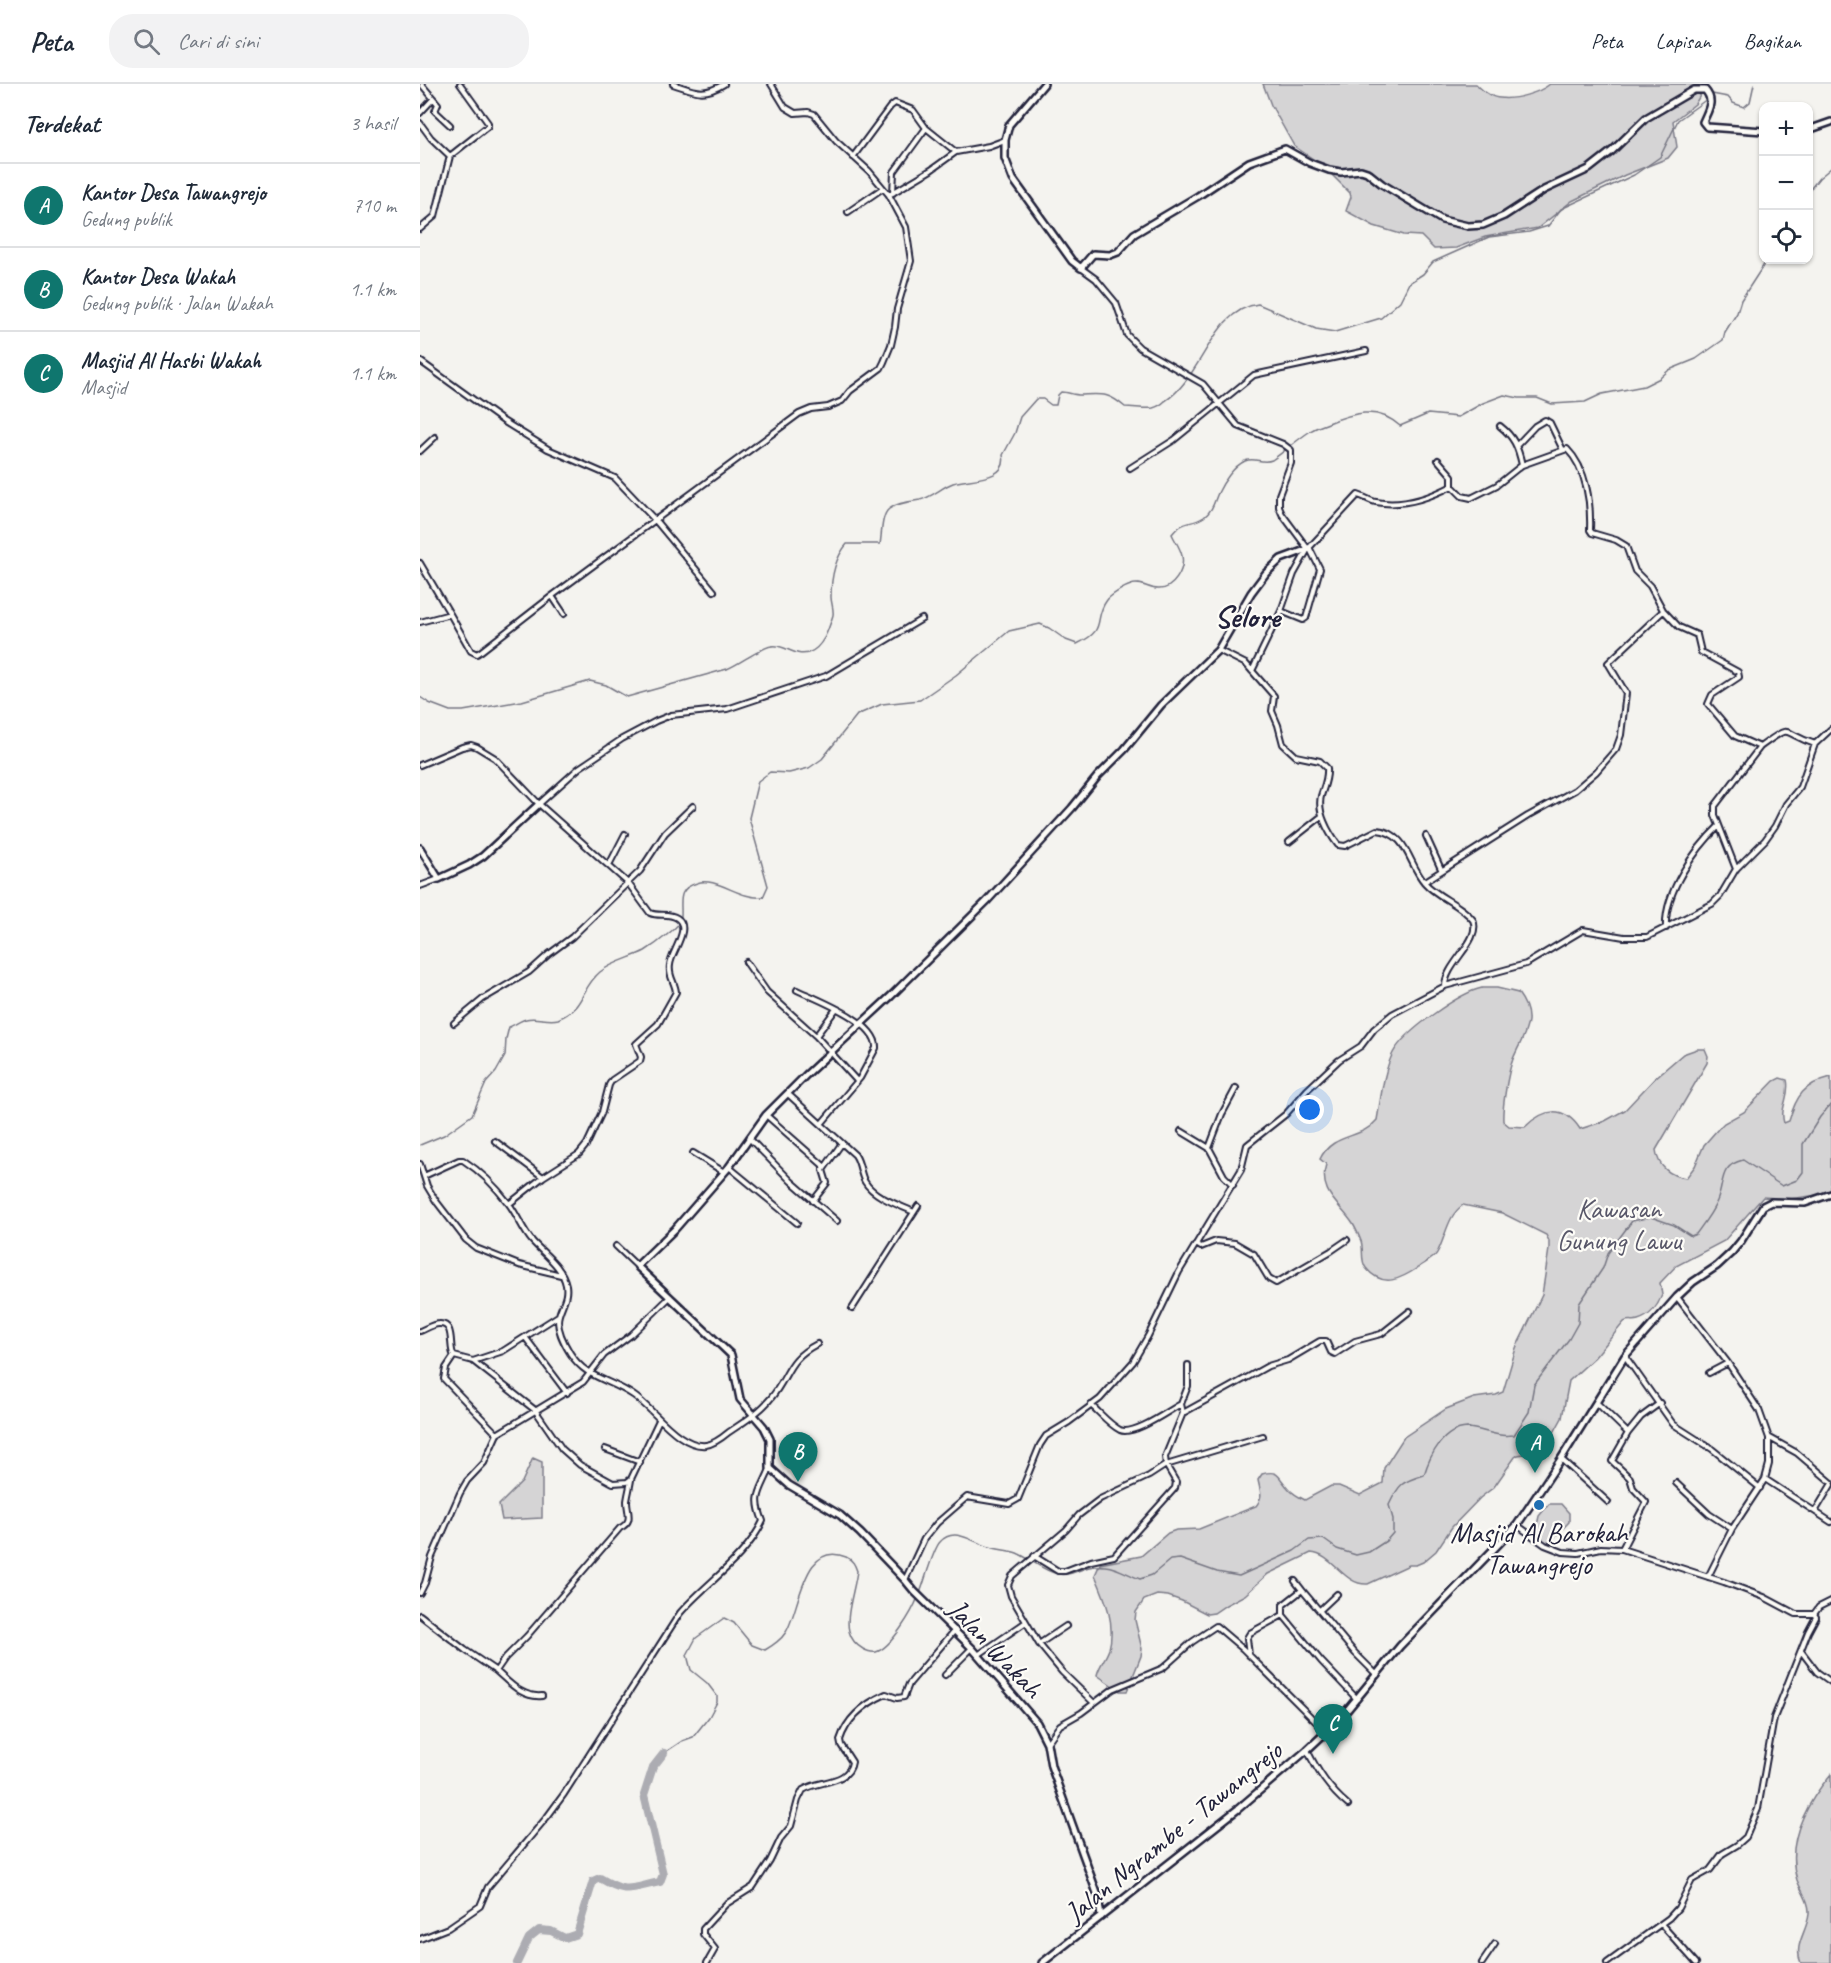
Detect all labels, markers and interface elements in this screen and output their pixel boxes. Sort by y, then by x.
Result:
search box [109,14,529,68]
text: Peta [30,24,73,59]
icon: search [130,25,163,58]
text: Cari di sini [178,27,259,55]
text: Peta [1591,28,1623,54]
text: Lapisan [1656,28,1711,54]
text: Bagikan [1744,28,1801,54]
map controls [1759,102,1813,264]
button: + [1759,102,1813,156]
text: Terdekat [24,107,100,140]
text: 3 hasil [350,111,396,136]
button: − [1759,156,1813,210]
text: Kantor Desa Tawangrejo [81,179,266,207]
text: A [38,193,49,218]
text: 710 m [353,193,396,218]
text: Gedung publik [81,207,172,232]
button: locate [1759,210,1813,264]
text: Kantor Desa Wakah [81,263,235,291]
text: B [38,277,49,302]
text: 1.1 km [350,277,396,302]
text: Gedung publik · Jalan Wakah [81,291,273,316]
text: Masjid Al Hasbi Wakah [81,347,261,375]
text: C [39,361,48,386]
text: 1.1 km [350,361,396,386]
text: Masjid [81,375,127,400]
district label: Selore [1214,596,1282,637]
your location [1295,1095,1324,1124]
park label: Kawasan Gunung Lawu [1557,1191,1683,1258]
pin: A [1516,1424,1554,1473]
pin: B [778,1432,818,1482]
marker: Masjid Al Barokah Tawangrejo [1532,1498,1546,1512]
place label: Masjid Al Barokah Tawangrejo [1450,1515,1630,1582]
street label: Jalan Wakah [940,1590,1052,1707]
pin: C [1314,1704,1352,1754]
street label: Jalan Ngrambe - Tawangrejo [1056,1732,1291,1931]

